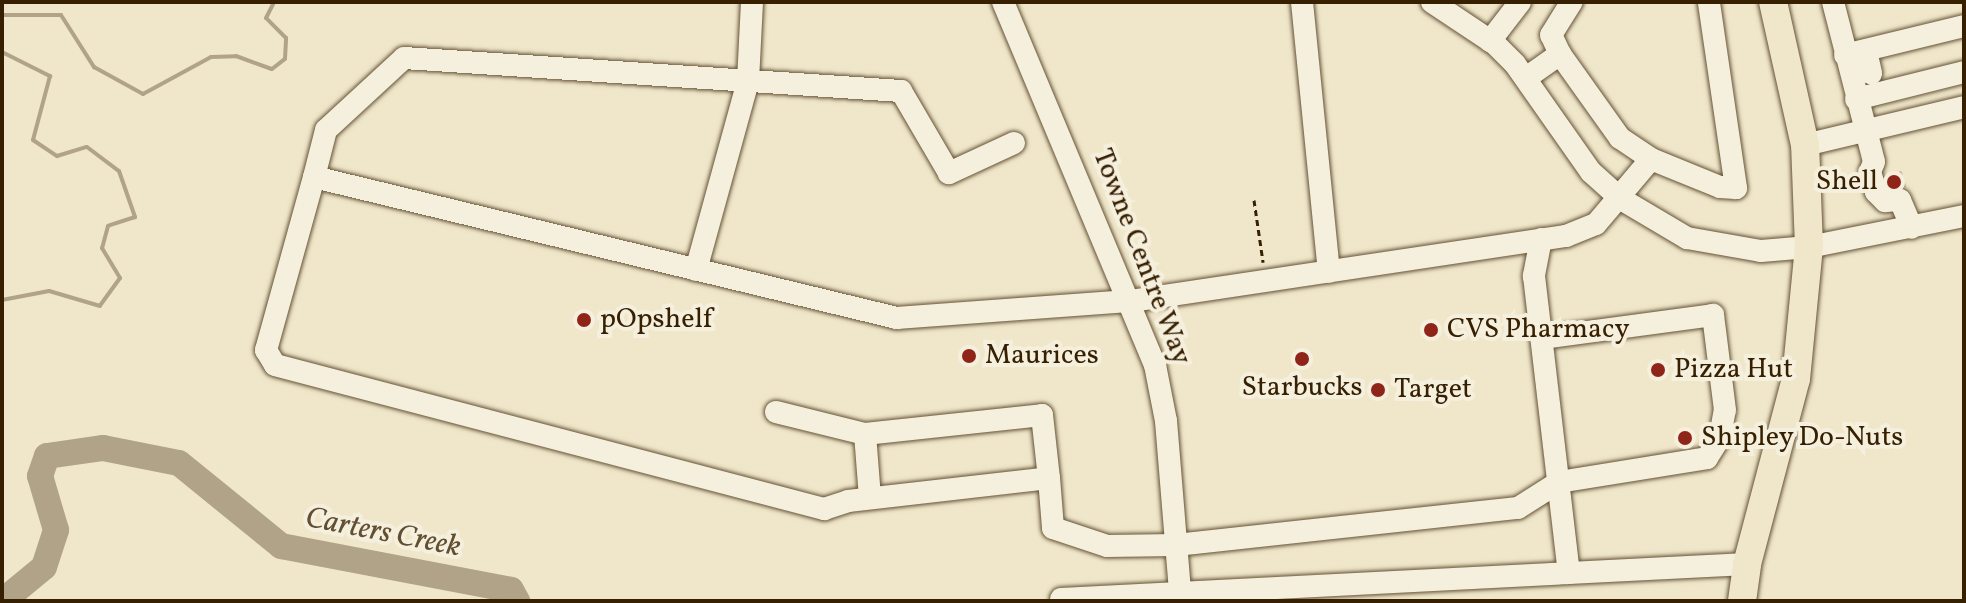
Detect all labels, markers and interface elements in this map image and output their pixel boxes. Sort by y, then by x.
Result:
street label: Towne Centre Way [1084,144,1198,370]
place label: Shell [1816,165,1878,199]
marker: Shell [1885,173,1903,191]
place label: pOpshelf [600,303,712,337]
marker: pOpshelf [575,311,593,329]
place label: CVS Pharmacy [1447,313,1630,347]
marker: CVS Pharmacy [1422,321,1440,339]
place label: Maurices [985,339,1099,373]
marker: Maurices [960,347,978,365]
marker: Starbucks [1293,350,1311,368]
place label: Pizza Hut [1674,353,1793,387]
marker: Pizza Hut [1649,361,1667,379]
place label: Starbucks [1241,371,1363,405]
place label: Target [1394,373,1472,407]
marker: Target [1369,381,1387,399]
place label: Shipley Do-Nuts [1701,421,1904,455]
marker: Shipley Do-Nuts [1676,429,1694,447]
water label: Carters Creek [302,500,464,566]

